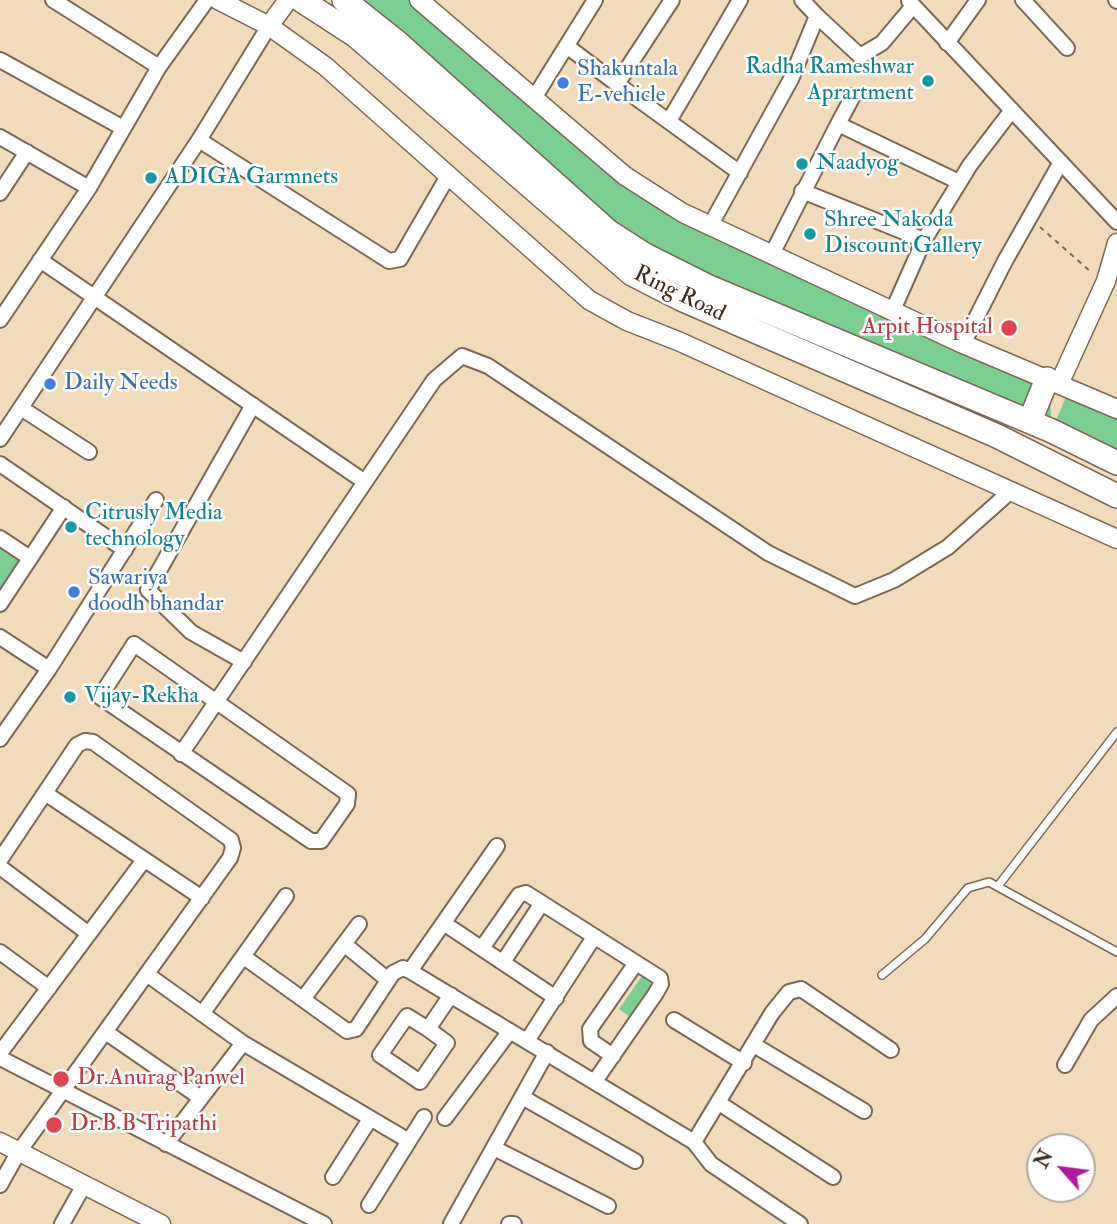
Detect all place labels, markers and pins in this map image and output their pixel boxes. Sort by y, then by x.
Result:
place label: Radha Rameshwar Aprartment [745,54,914,108]
place label: Shakuntala E-vehicle [577,56,678,110]
marker: Radha Rameshwar Aprartment [920,73,936,89]
marker: Shakuntala E-vehicle [555,75,571,91]
place label: Naadyog [816,150,899,178]
marker: Naadyog [794,156,810,172]
place label: ADIGA Garmnets [165,164,338,192]
marker: ADIGA Garmnets [143,170,159,186]
place label: Shree Nakoda Discount Gallery [824,207,982,261]
marker: Shree Nakoda Discount Gallery [802,226,818,242]
place label: Arpit Hospital [862,314,993,342]
marker: Arpit Hospital [999,318,1019,338]
place label: Daily Needs [64,370,178,398]
marker: Daily Needs [42,376,58,392]
place label: Citrusly Media technology [85,500,223,554]
marker: Citrusly Media technology [63,519,79,535]
place label: Sawariya doodh bhandar [88,565,224,619]
marker: Sawariya doodh bhandar [66,584,82,600]
place label: Vijay-Rekha [84,683,199,711]
marker: Vijay-Rekha [62,689,78,705]
place label: Dr.Anurag Panwel [77,1065,245,1093]
marker: Dr.Anurag Panwel [51,1069,71,1089]
place label: Dr.B B Tripathi [70,1111,217,1139]
marker: Dr.B B Tripathi [44,1115,64,1135]

